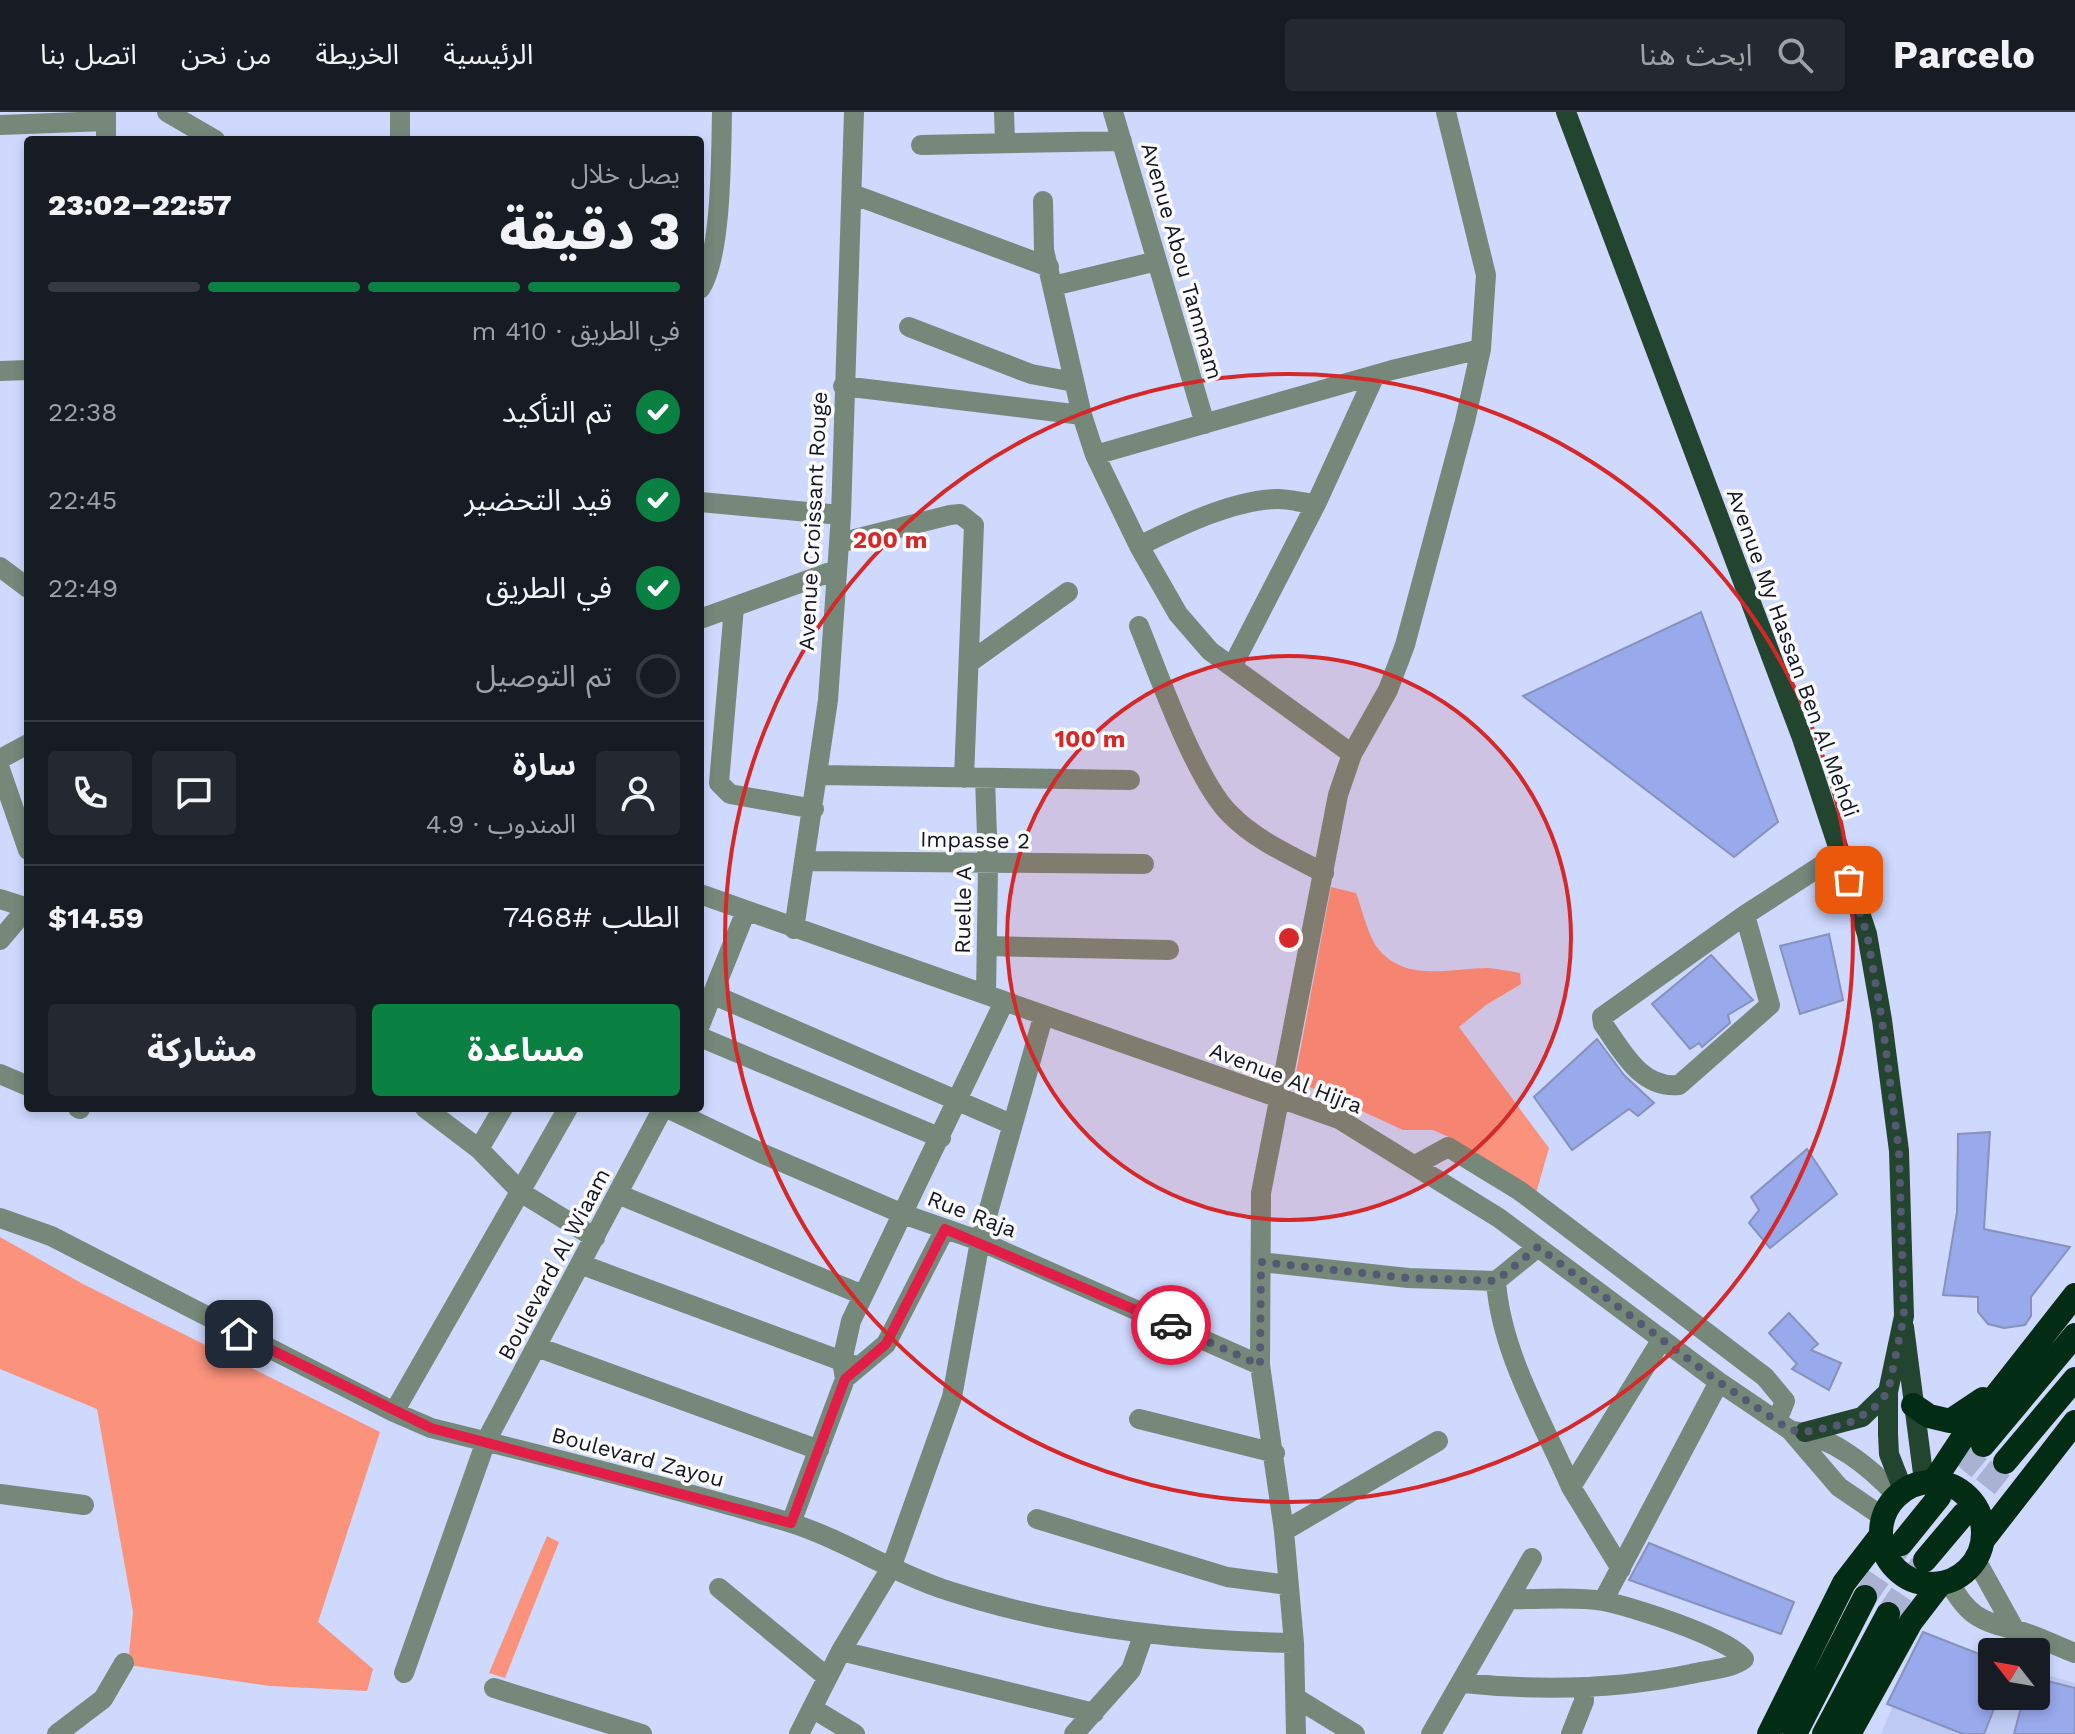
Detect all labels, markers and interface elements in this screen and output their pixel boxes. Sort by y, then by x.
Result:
search box [1285,19,1845,91]
icon: search [1773,33,1817,77]
text: Parcelo [1893,33,2035,77]
text: ابحث هنا [1639,37,1753,72]
text: اتصل بنا [40,38,137,71]
text: من نحن [181,38,271,71]
text: الخريطة [315,38,399,71]
text: الرئيسية [443,38,533,71]
street label: Avenue Abou Tammam [1136,140,1228,382]
text: يصل خلال [571,159,680,189]
text: 22:57–23:02 [48,187,232,222]
text: 3 دقيقة [499,201,680,262]
text: في الطريق · 410 m [472,316,680,346]
icon: check [636,390,680,434]
street label: Avenue Croissant Rouge [794,391,832,651]
text: تم التأكيد [502,394,612,429]
text: 22:38 [48,397,117,427]
icon: check [636,478,680,522]
text: قيد التحضير [464,482,612,517]
text: 22:45 [48,485,117,515]
street label: Avenue My Hassan Ben Al Mehdi [1722,485,1864,821]
text: 200 m [853,526,927,554]
icon: check [636,566,680,610]
text: في الطريق [486,570,612,605]
text: 22:49 [48,573,118,603]
text: تم التوصيل [475,658,612,693]
text: 100 m [1055,725,1125,753]
text: سارة [513,747,576,782]
button: phone [48,751,132,835]
button: chat [152,751,236,835]
button: person [596,751,680,835]
text: المندوب · 4.9 [426,809,576,839]
street label: Impasse 2 [920,827,1030,853]
pin [1815,846,1883,914]
icon: bag [1827,858,1871,902]
street label: Ruelle A [950,866,976,954]
text: الطلب #7468 [503,899,680,934]
text: $14.59 [48,900,144,935]
centre of rings [1275,924,1303,952]
button: مشاركة [48,1004,356,1096]
button: مساعدة [372,1004,680,1096]
street label: Avenue Al Hijra [1206,1037,1366,1119]
street label: Boulevard Al Wiaam [493,1164,615,1364]
street label: Rue Raja [924,1186,1020,1242]
courier [1131,1285,1211,1365]
pin [205,1300,273,1368]
icon: car [1149,1303,1193,1347]
icon: home [217,1312,261,1356]
street label: Boulevard Zayou [549,1422,727,1492]
north arrow [1978,1638,2050,1710]
map controls [1978,1638,2050,1710]

